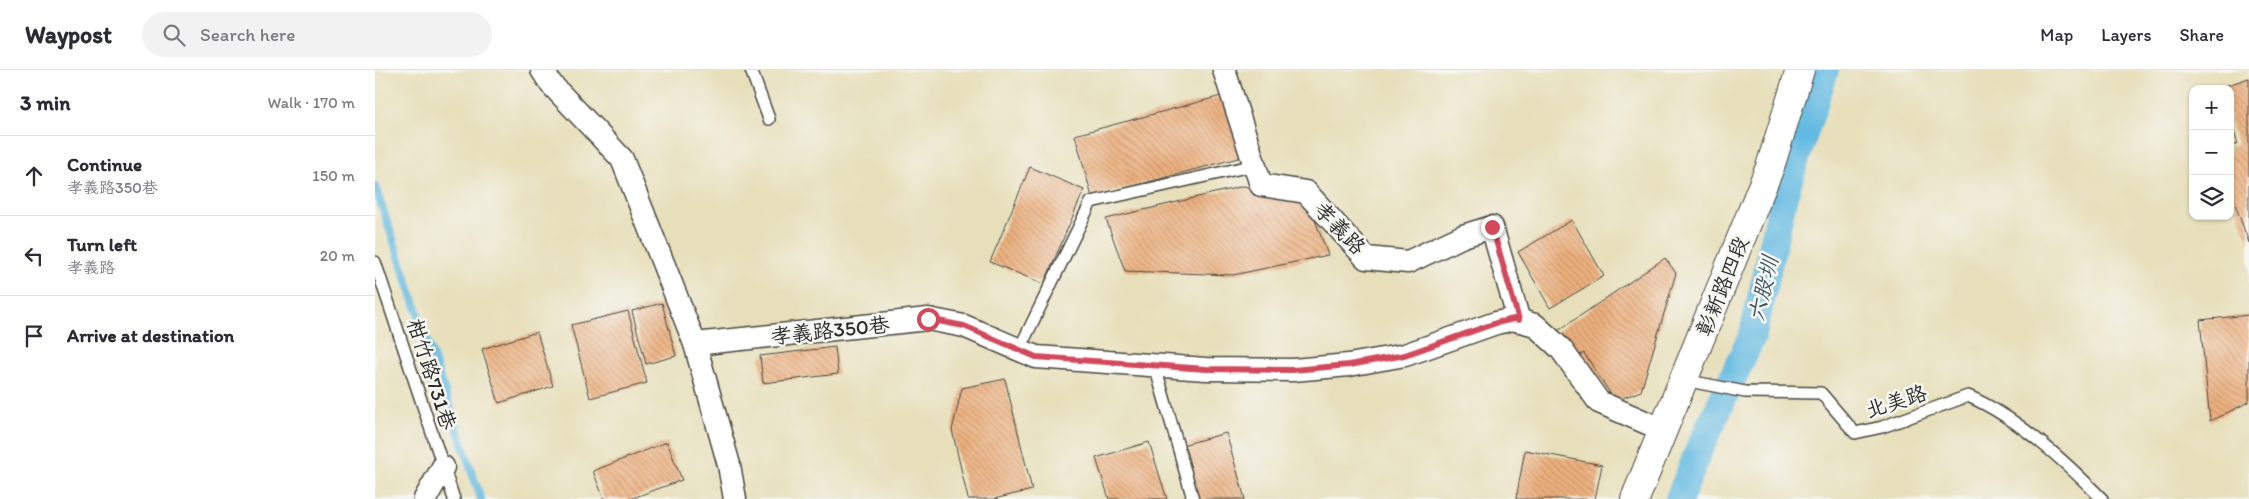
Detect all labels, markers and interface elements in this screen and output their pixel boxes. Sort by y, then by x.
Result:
search box [142,12,492,57]
text: Waypost [25,20,112,49]
icon: search [160,21,188,49]
text: Search here [200,23,295,46]
text: Map [2040,24,2073,46]
text: Layers [2101,24,2151,46]
text: Share [2179,24,2224,46]
map controls [2189,85,2234,220]
button: + [2189,85,2234,130]
text: 3 min [20,90,70,115]
text: Walk · 170 m [268,93,355,112]
button: − [2189,130,2234,175]
text: Continue [67,153,142,176]
icon: ahead [20,162,48,190]
text: 150 m [312,166,355,185]
button: layers [2189,175,2234,220]
text: 孝義路350巷 [67,178,158,197]
street label: 孝義路 [1309,197,1371,259]
route end [1481,216,1504,239]
text: Turn left [67,233,137,256]
street label: 彰新路四段 [1691,233,1753,339]
icon: left [20,242,48,270]
text: 20 m [320,246,355,265]
water label: 六股圳 [1742,252,1784,324]
text: 孝義路 [67,258,115,277]
route start [917,308,940,331]
street label: 孝義路350巷 [769,311,891,349]
street label: 柑竹路731巷 [402,315,462,433]
icon: arrive [20,322,48,350]
text: Arrive at destination [67,324,234,347]
street label: 北美路 [1862,379,1930,423]

